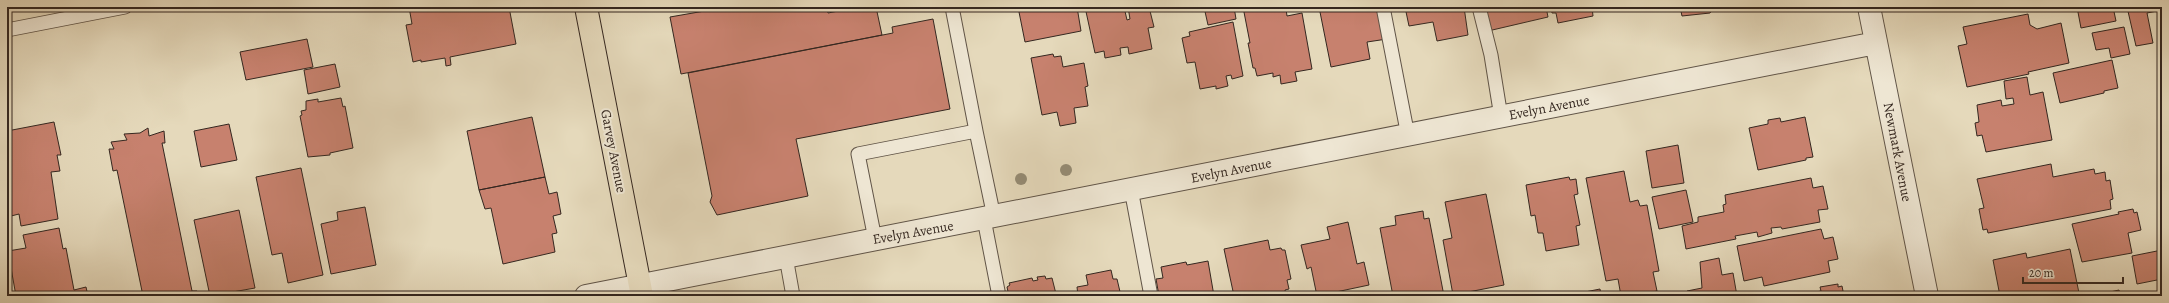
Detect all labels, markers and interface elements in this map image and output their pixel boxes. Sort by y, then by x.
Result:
street label: Evelyn Avenue [1507,90,1591,125]
street label: Newmark Avenue [1879,101,1916,203]
street label: Garvey Avenue [596,108,631,194]
street label: Evelyn Avenue [1189,153,1273,188]
street label: Evelyn Avenue [871,216,955,249]
scale bar [2023,259,2123,285]
text: 20 m [2029,265,2053,281]

